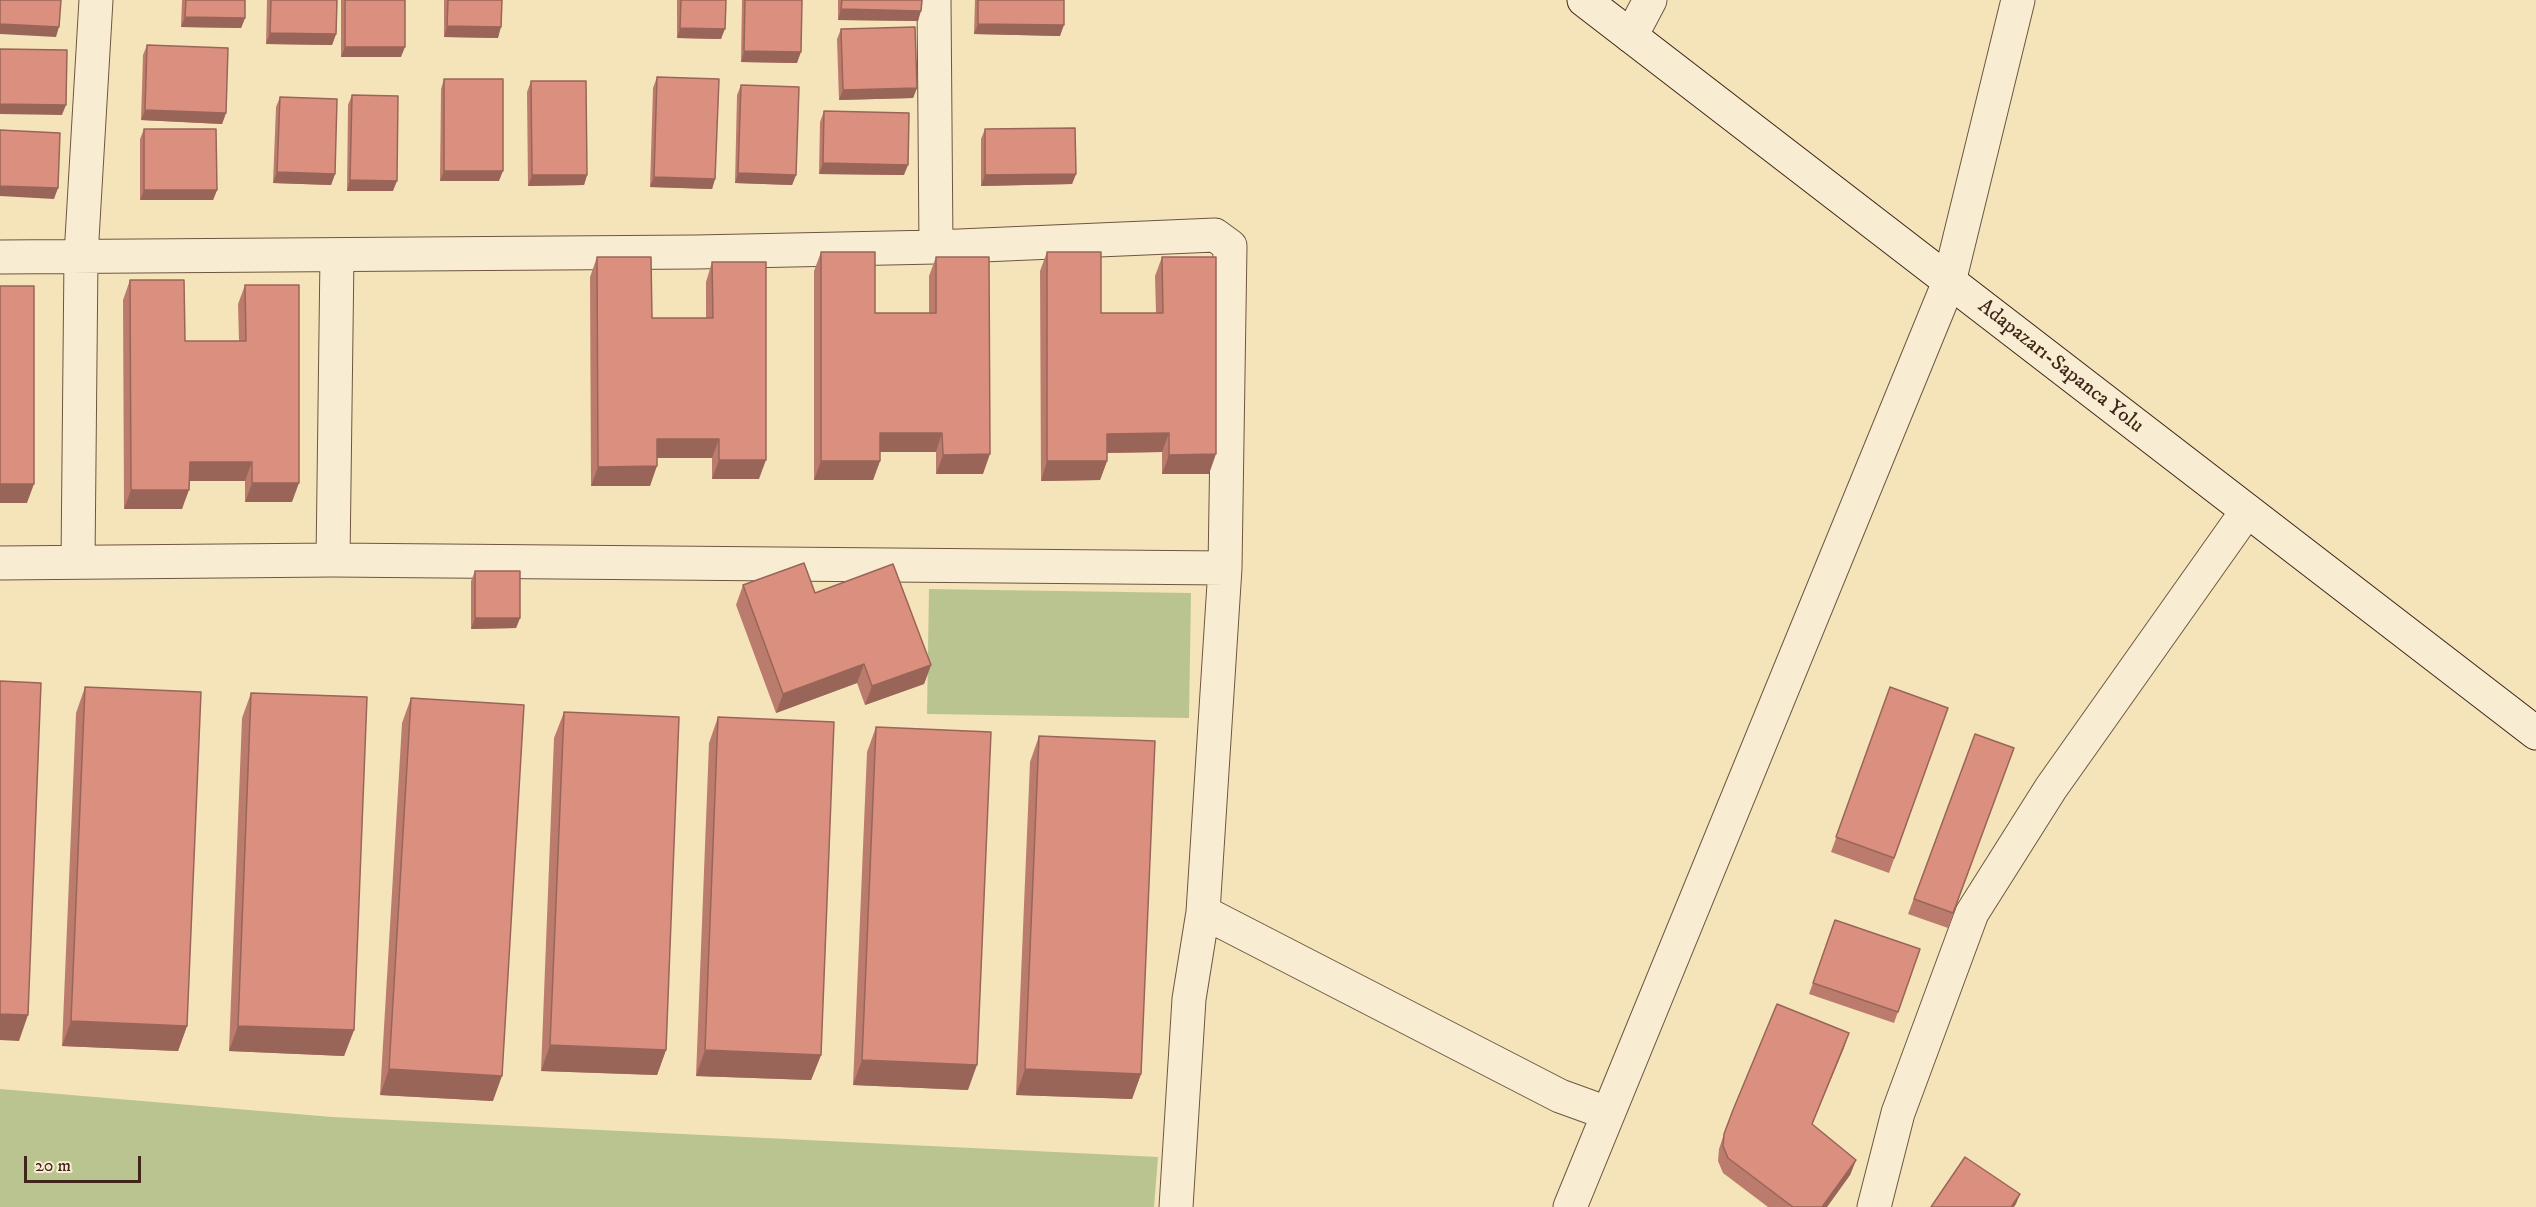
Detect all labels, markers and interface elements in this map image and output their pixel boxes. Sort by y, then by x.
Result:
street label: Adapazarı-Sapanca Yolu [1972,295,2148,439]
scale bar [27,1144,144,1182]
text: 20 m [35,1155,71,1177]

